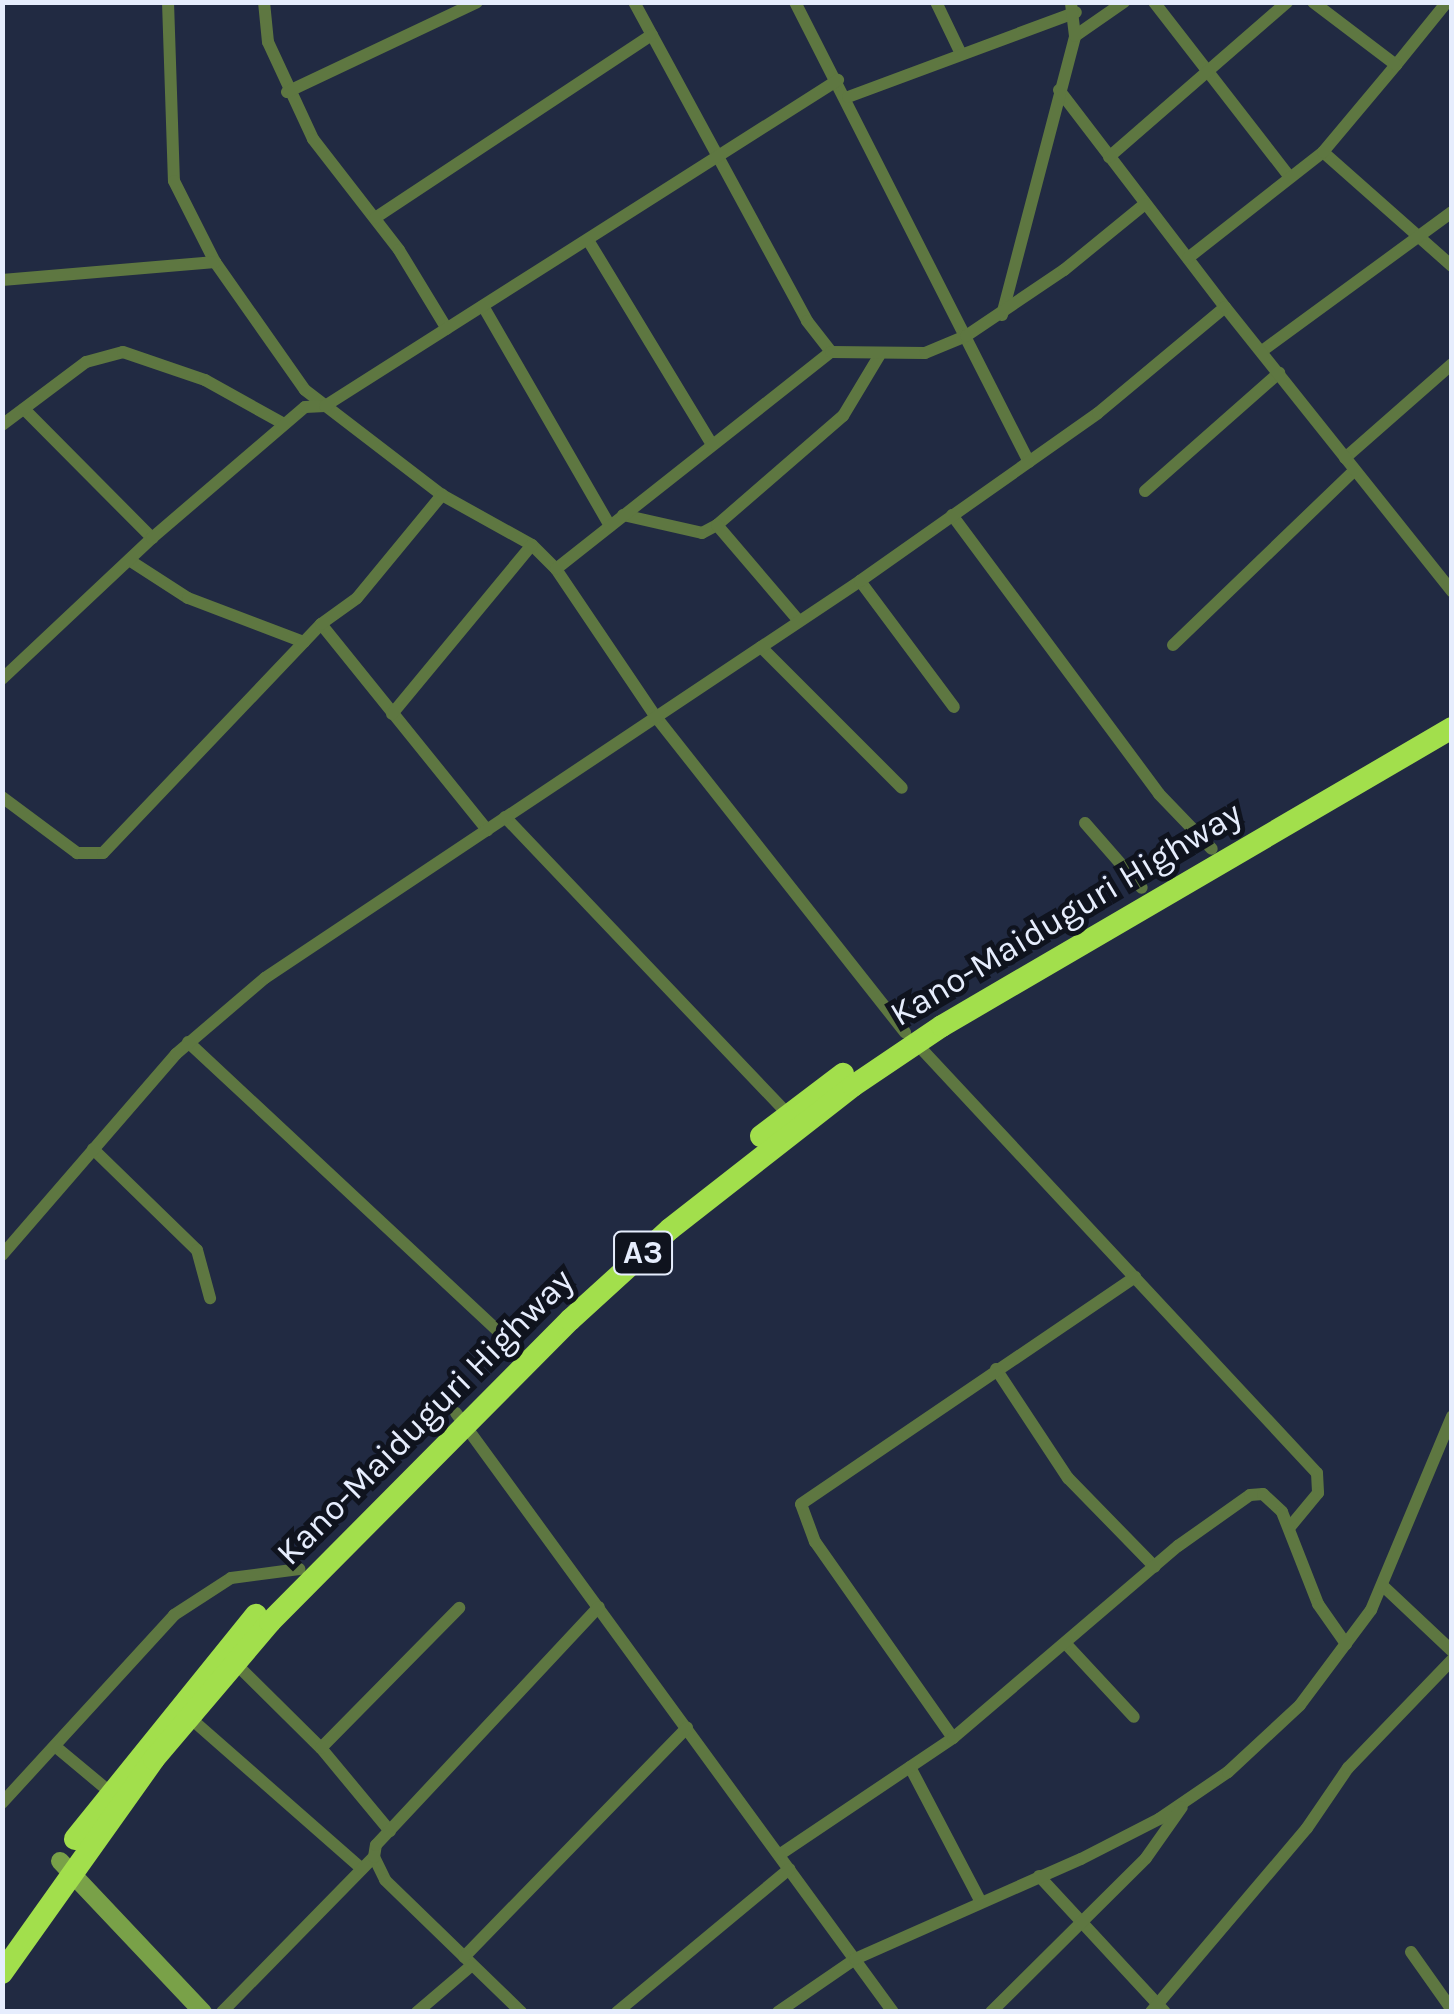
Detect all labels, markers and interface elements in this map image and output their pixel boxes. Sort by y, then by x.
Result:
street label: Kano-Maiduguri Highway [883,792,1249,1036]
road number: A3 [613,1226,673,1280]
street label: Kano-Maiduguri Highway [268,1260,582,1574]

